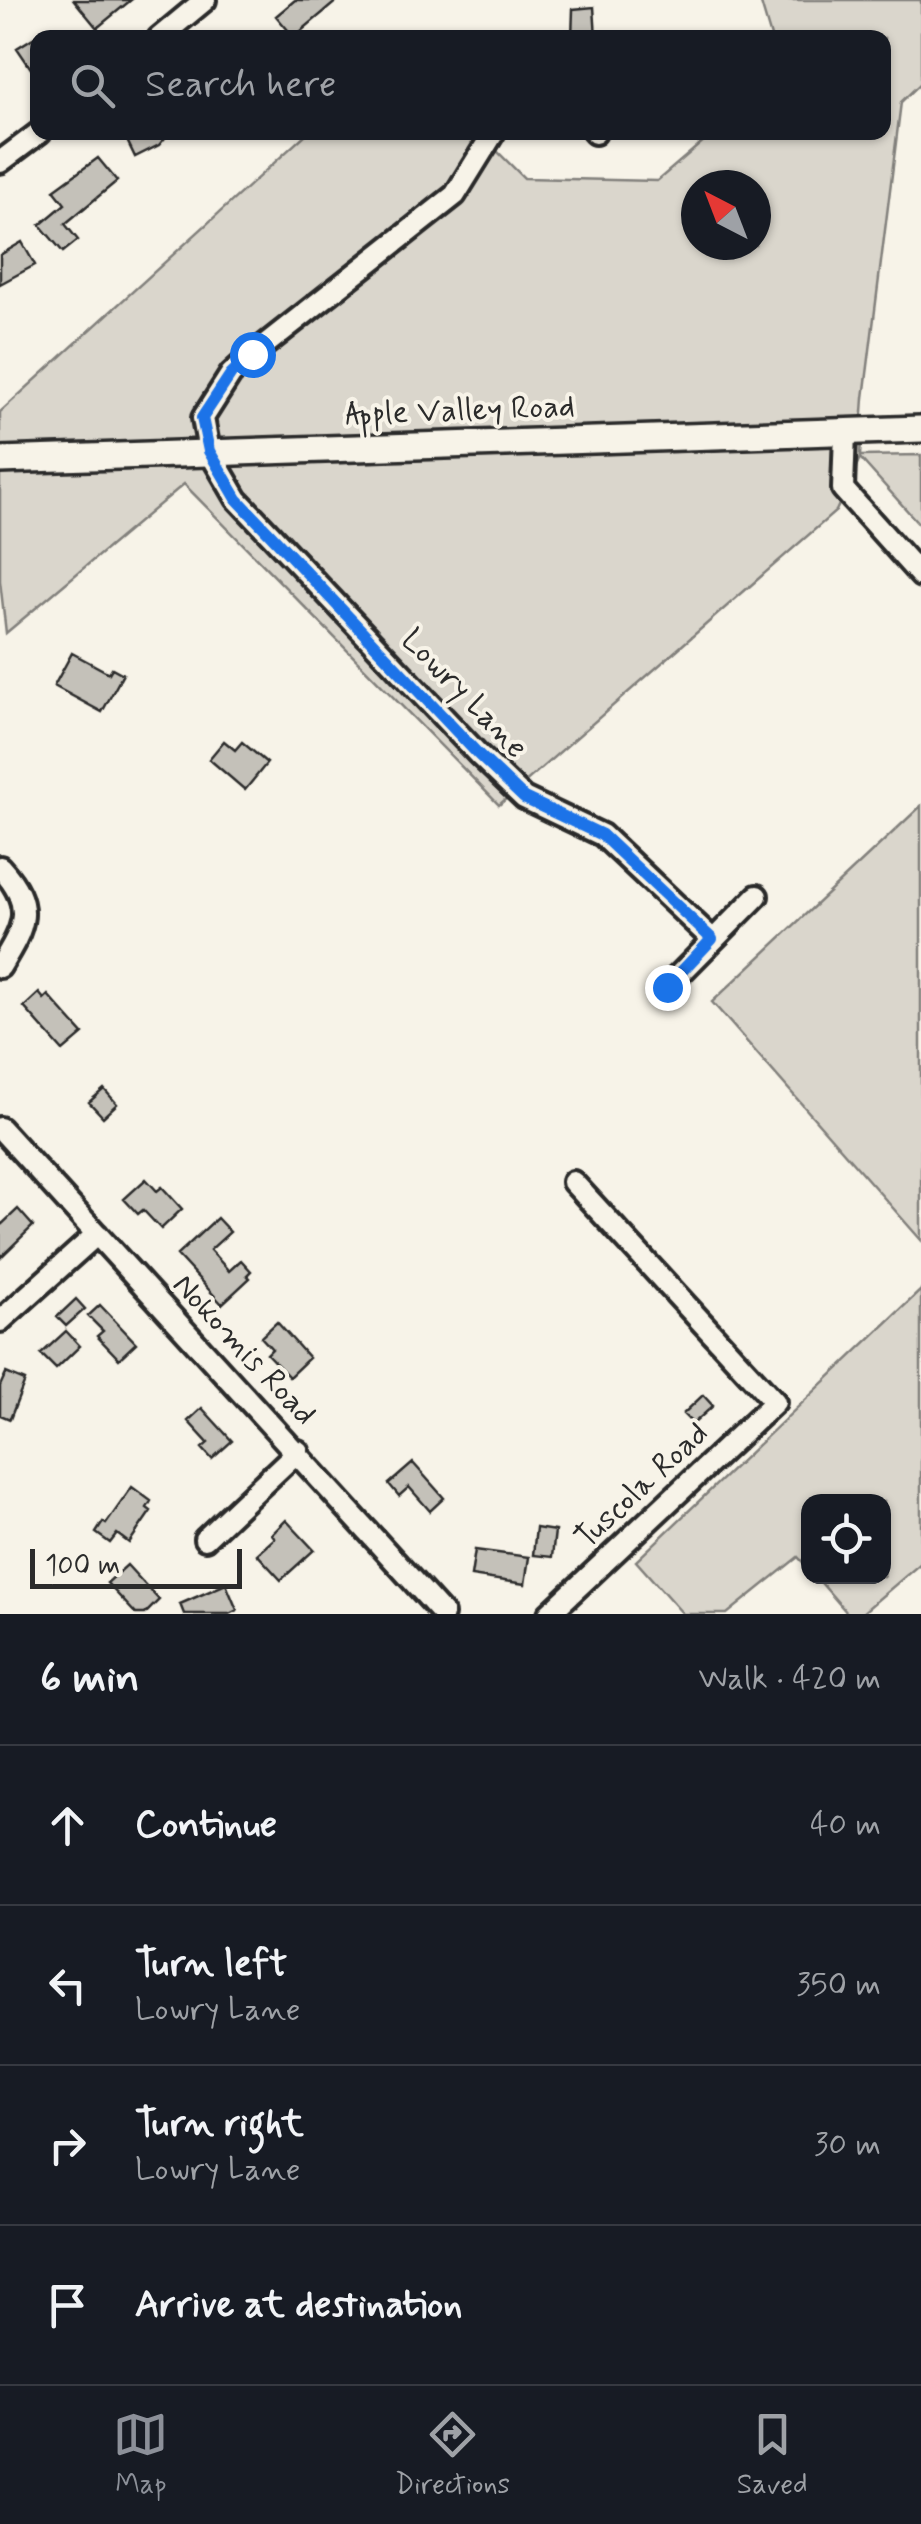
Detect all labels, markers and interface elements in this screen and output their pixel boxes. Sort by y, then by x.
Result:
search box [30,30,891,140]
icon: search [65,58,120,113]
text: Search here [145,61,336,110]
north arrow [681,170,771,260]
route start [230,332,276,378]
street label: Apple Valley Road [344,386,576,439]
street label: Lowry Lane [391,620,537,768]
route end [645,965,691,1011]
street label: Nokomis Road [163,1265,325,1435]
street label: Tuscola Road [566,1413,718,1559]
map controls [801,1494,891,1584]
button: locate [801,1494,891,1584]
scale bar [30,1544,242,1588]
text: 100 m [45,1548,120,1585]
text: 6 min [40,1652,139,1707]
text: Walk · 420 m [698,1658,881,1700]
icon: ahead [40,1798,95,1853]
text: Continue [135,1801,277,1850]
text: 40 m [810,1804,881,1846]
text: Turn left [135,1940,287,1989]
icon: left [40,1958,95,2013]
text: 350 m [796,1964,881,2006]
text: Lowry Lane [135,1989,300,2031]
text: Turn right [135,2100,304,2149]
icon: right [40,2118,95,2173]
text: 30 m [814,2124,881,2166]
text: Lowry Lane [135,2149,300,2191]
icon: arrive [40,2278,95,2333]
text: Arrive at destination [135,2281,462,2330]
tab: Map [113,2407,168,2504]
tab: Directions [395,2407,510,2504]
tab: Saved [737,2407,808,2504]

